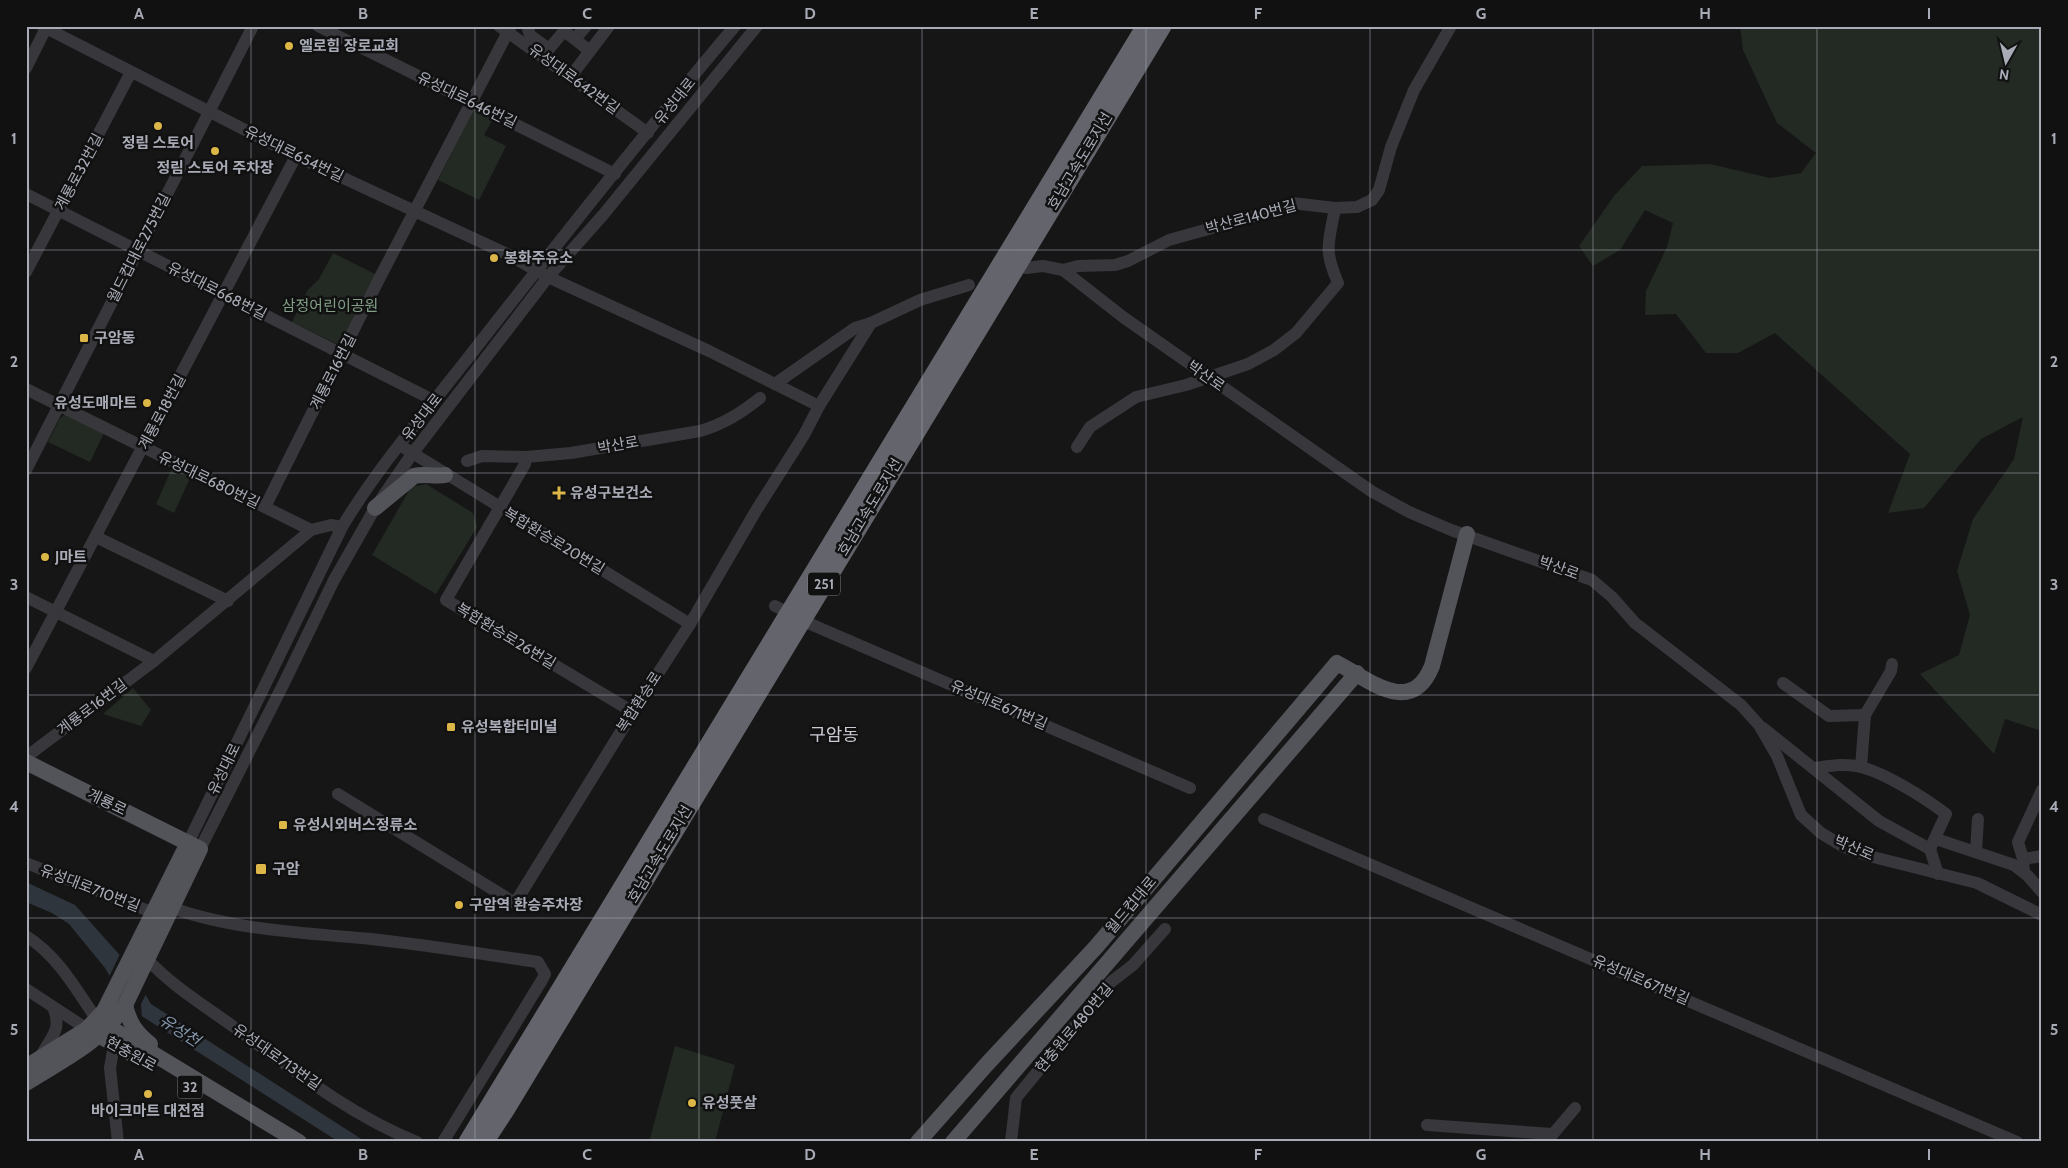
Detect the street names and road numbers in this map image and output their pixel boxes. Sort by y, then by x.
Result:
street label: 유성대로642번길 [525,40,623,118]
street label: 유성대로646번길 [414,68,520,132]
street label: 유성대로 [651,74,699,128]
street label: 호남고속도로지선 [1044,109,1116,213]
street label: 유성대로654번길 [241,122,347,186]
street label: 계룡로32번길 [51,130,107,214]
street label: 월드컵대로275번길 [104,190,174,306]
street label: 박산로140번길 [1204,196,1298,238]
street label: 유성대로668번길 [164,258,270,324]
street label: 계룡로16번길 [306,331,360,413]
street label: 박산로 [1184,357,1228,395]
street label: 계룡로18번길 [135,371,189,453]
street label: 유성대로 [398,390,446,444]
street label: 박산로 [596,433,640,457]
street label: 유성대로680번길 [155,448,263,512]
street label: 호남고속도로지선 [834,455,906,559]
street label: 복합환승로20번길 [500,504,608,578]
street label: 박산로 [1536,552,1582,584]
road number: 251 [808,572,840,596]
street label: 복합환승로26번길 [453,599,559,673]
street label: 복합환승로 [613,668,665,736]
street label: 계룡로16번길 [54,675,130,739]
street label: 유성대로671번길 [948,676,1050,734]
street label: 유성대로 [204,740,244,798]
street label: 계룡로 [84,785,130,819]
street label: 호남고속도로지선 [624,802,696,906]
street label: 박산로 [1831,832,1877,864]
street label: 유성대로710번길 [37,861,143,915]
street label: 월드컵대로 [1102,873,1160,937]
street label: 유성대로671번길 [1590,951,1692,1009]
street label: 현충원로480번길 [1031,980,1117,1076]
street label: 유성대로713번길 [230,1020,324,1094]
street label: 현충원로 [102,1033,160,1075]
road number: 32 [178,1076,202,1098]

